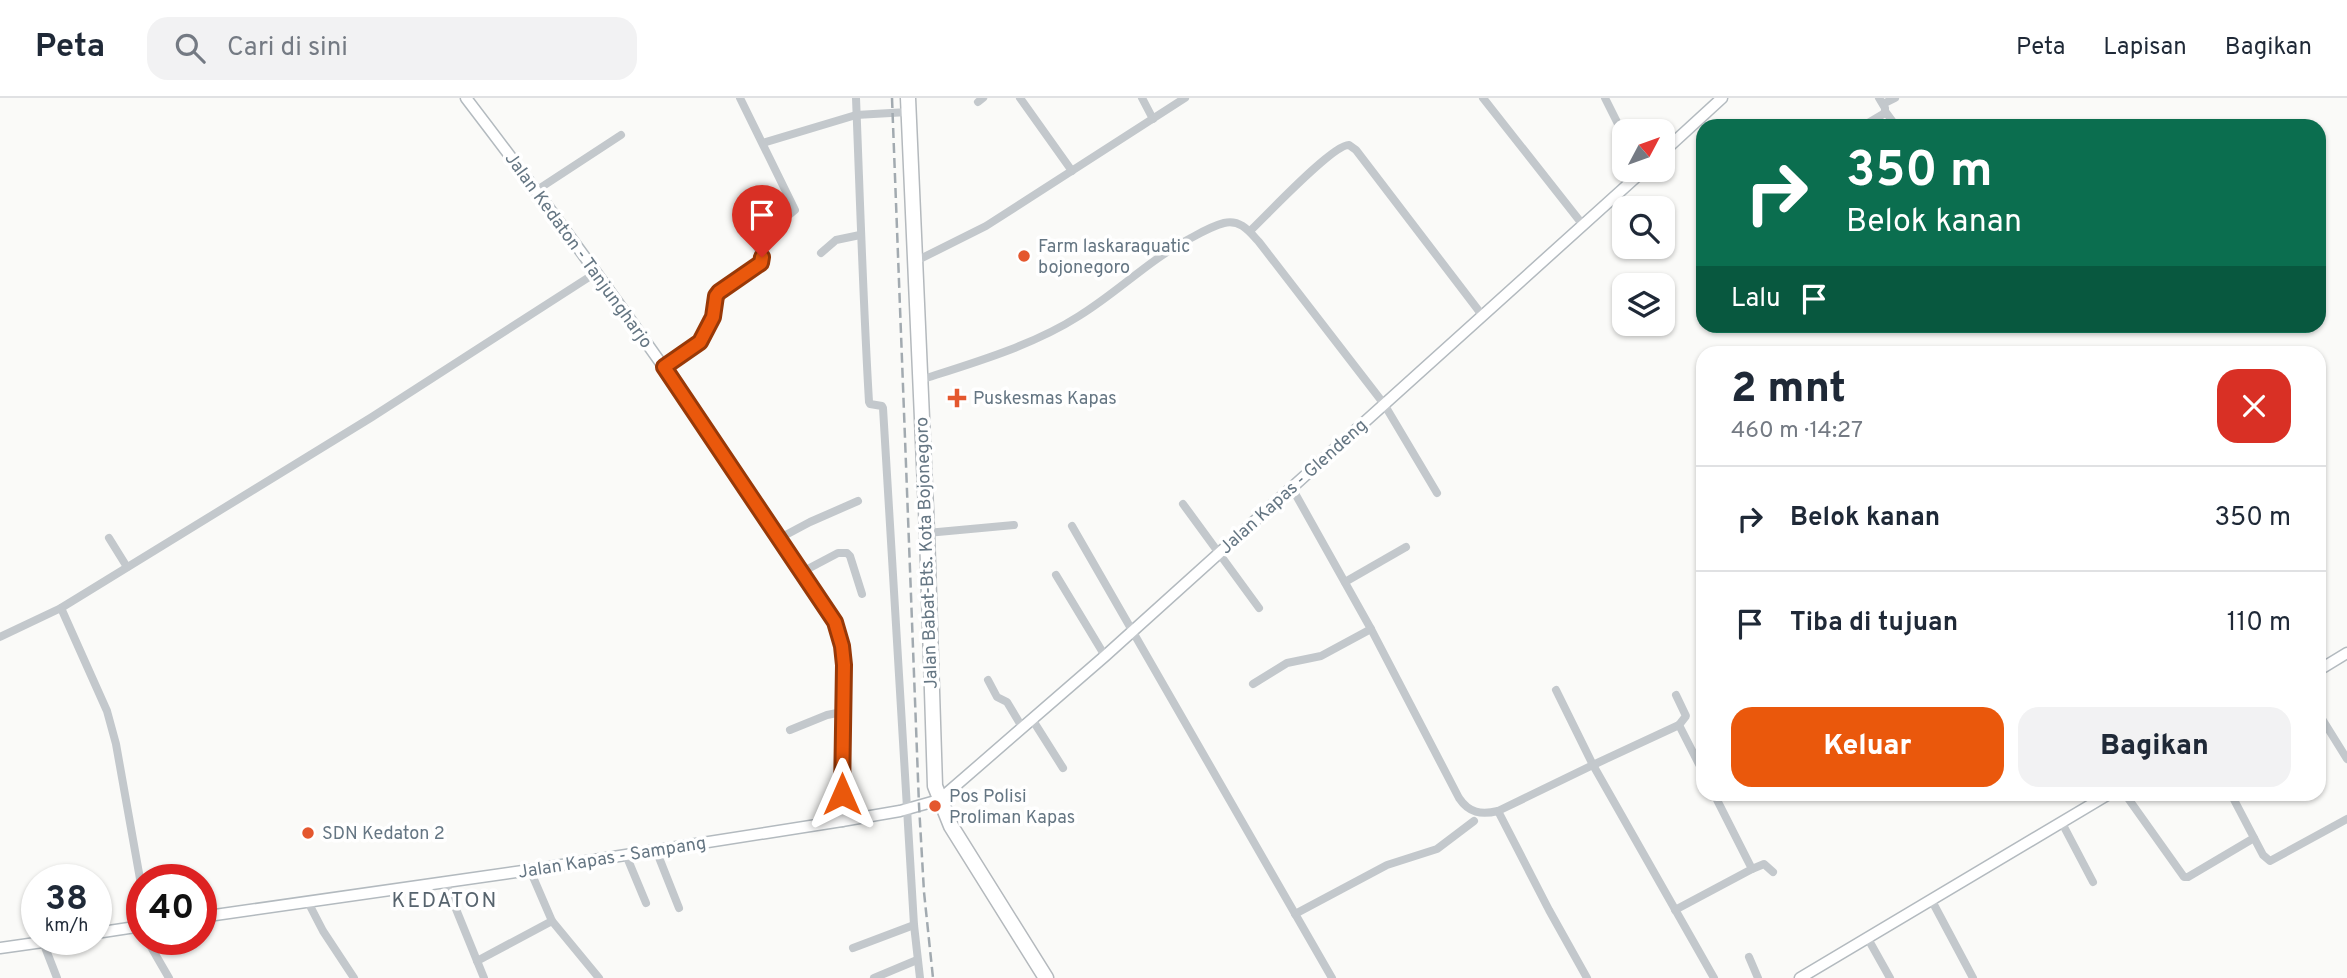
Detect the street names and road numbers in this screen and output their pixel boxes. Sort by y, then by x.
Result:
street label: Jalan Kedaton - Tanjungharjo [499,148,657,354]
street label: Jalan Kapas - Glendeng [1215,415,1373,560]
street label: Jalan Babat-Bts. Kota Bojonegoro [911,417,944,689]
street label: Jalan Kapas - Sampang [517,832,708,885]

